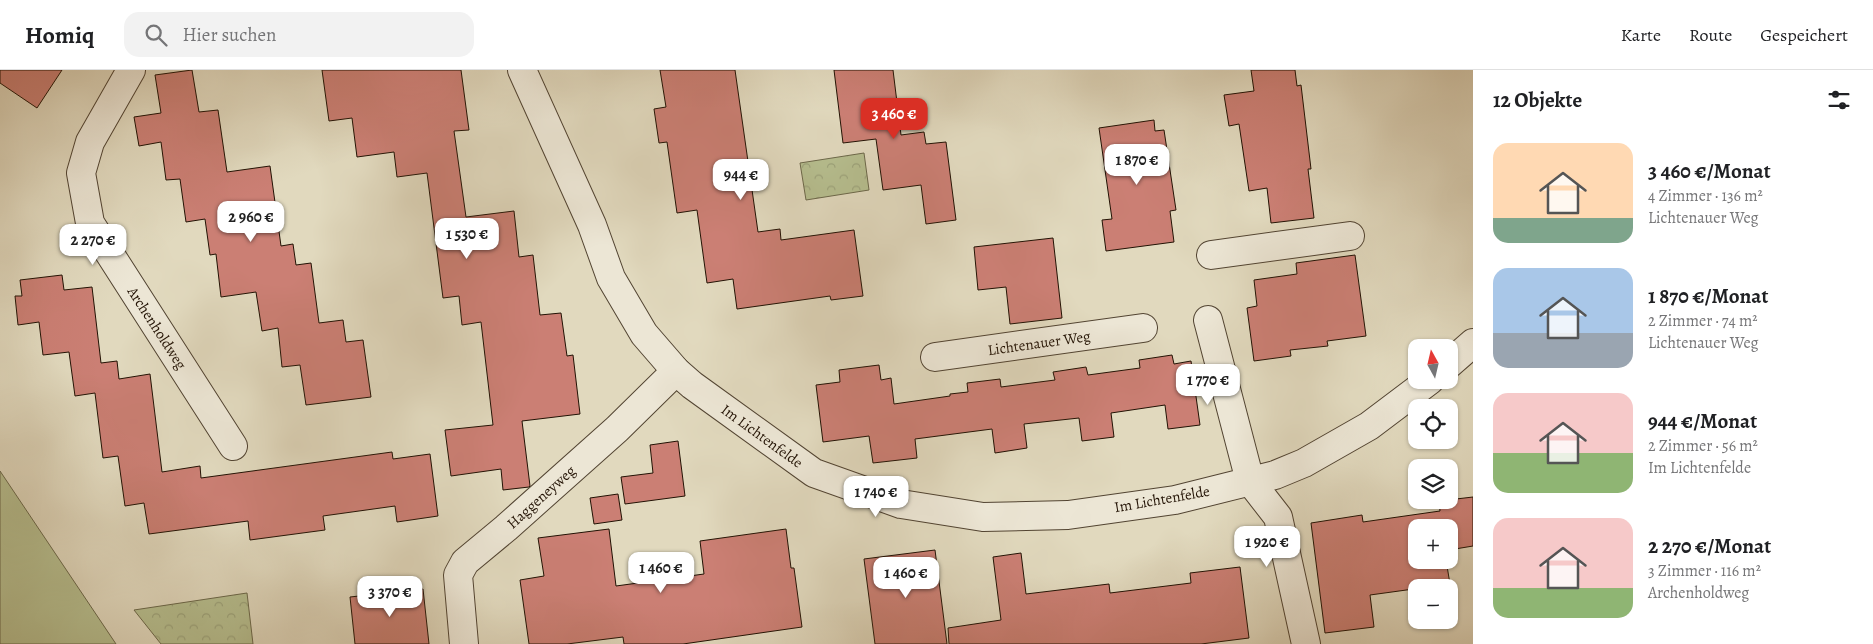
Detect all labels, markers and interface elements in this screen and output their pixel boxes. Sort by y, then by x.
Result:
search box [124,12,474,57]
text: Homiq [25,19,94,51]
icon: search [142,21,170,49]
text: Hier suchen [182,22,276,48]
text: Karte [1621,23,1661,47]
text: Route [1689,23,1732,47]
text: Gespeichert [1760,23,1848,47]
text: 12 Objekte [1493,86,1582,114]
icon: filters [1825,86,1853,114]
pin: 3 460 € [848,98,940,140]
text: 3 460 € [872,103,916,125]
pin: 1 870 € [1091,144,1183,186]
text: 1 870 € [1115,149,1159,171]
text: 3 460 €/Monat [1648,157,1771,185]
pin: 944 € [706,158,776,201]
icon: home [1533,163,1593,223]
text: 944 € [724,164,758,186]
text: 4 Zimmer · 136 m² [1648,185,1763,207]
pin: 2 960 € [205,200,297,243]
text: 2 960 € [228,206,274,228]
text: Lichtenauer Weg [1648,207,1758,229]
pin: 1 530 € [421,218,513,260]
text: 1 530 € [446,223,488,245]
pin: 2 270 € [47,224,139,266]
text: 2 270 € [70,229,116,251]
street label: Archenholdweg [122,282,192,374]
text: 1 870 €/Monat [1648,282,1769,310]
icon: home [1533,288,1593,348]
text: 2 Zimmer · 74 m² [1648,310,1758,332]
street label: Lichtenauer Weg [986,326,1092,360]
text: Lichtenauer Weg [1648,332,1758,354]
north arrow [1408,339,1458,389]
map controls [1408,339,1458,629]
pin: 1 770 € [1162,364,1254,406]
text: 1 770 € [1187,369,1229,391]
button: locate [1408,399,1458,449]
street label: Im Lichtenfelde [717,400,807,473]
text: 944 €/Monat [1648,407,1757,435]
icon: home [1533,413,1593,473]
text: 2 Zimmer · 56 m² [1648,435,1758,457]
text: Im Lichtenfelde [1648,457,1751,479]
button: layers [1408,459,1458,509]
street label: Haggeneyweg [502,461,580,533]
pin: 1 740 € [830,476,922,518]
text: 1 740 € [855,481,897,503]
street label: Im Lichtenfelde [1113,481,1212,517]
button: + [1408,519,1458,569]
pin: 1 920 € [1221,526,1313,568]
text: 1 920 € [1245,531,1289,553]
text: 2 270 €/Monat [1648,532,1771,560]
icon: home [1533,538,1593,598]
pin: 1 460 € [615,552,707,594]
pin: 1 460 € [860,556,952,599]
text: 1 460 € [639,557,683,579]
text: 3 Zimmer · 116 m² [1648,560,1761,582]
text: 1 460 € [884,562,928,584]
pin: 3 370 € [344,576,436,618]
button: − [1408,579,1458,629]
text: 3 370 € [368,581,412,603]
text: Archenholdweg [1648,582,1749,604]

